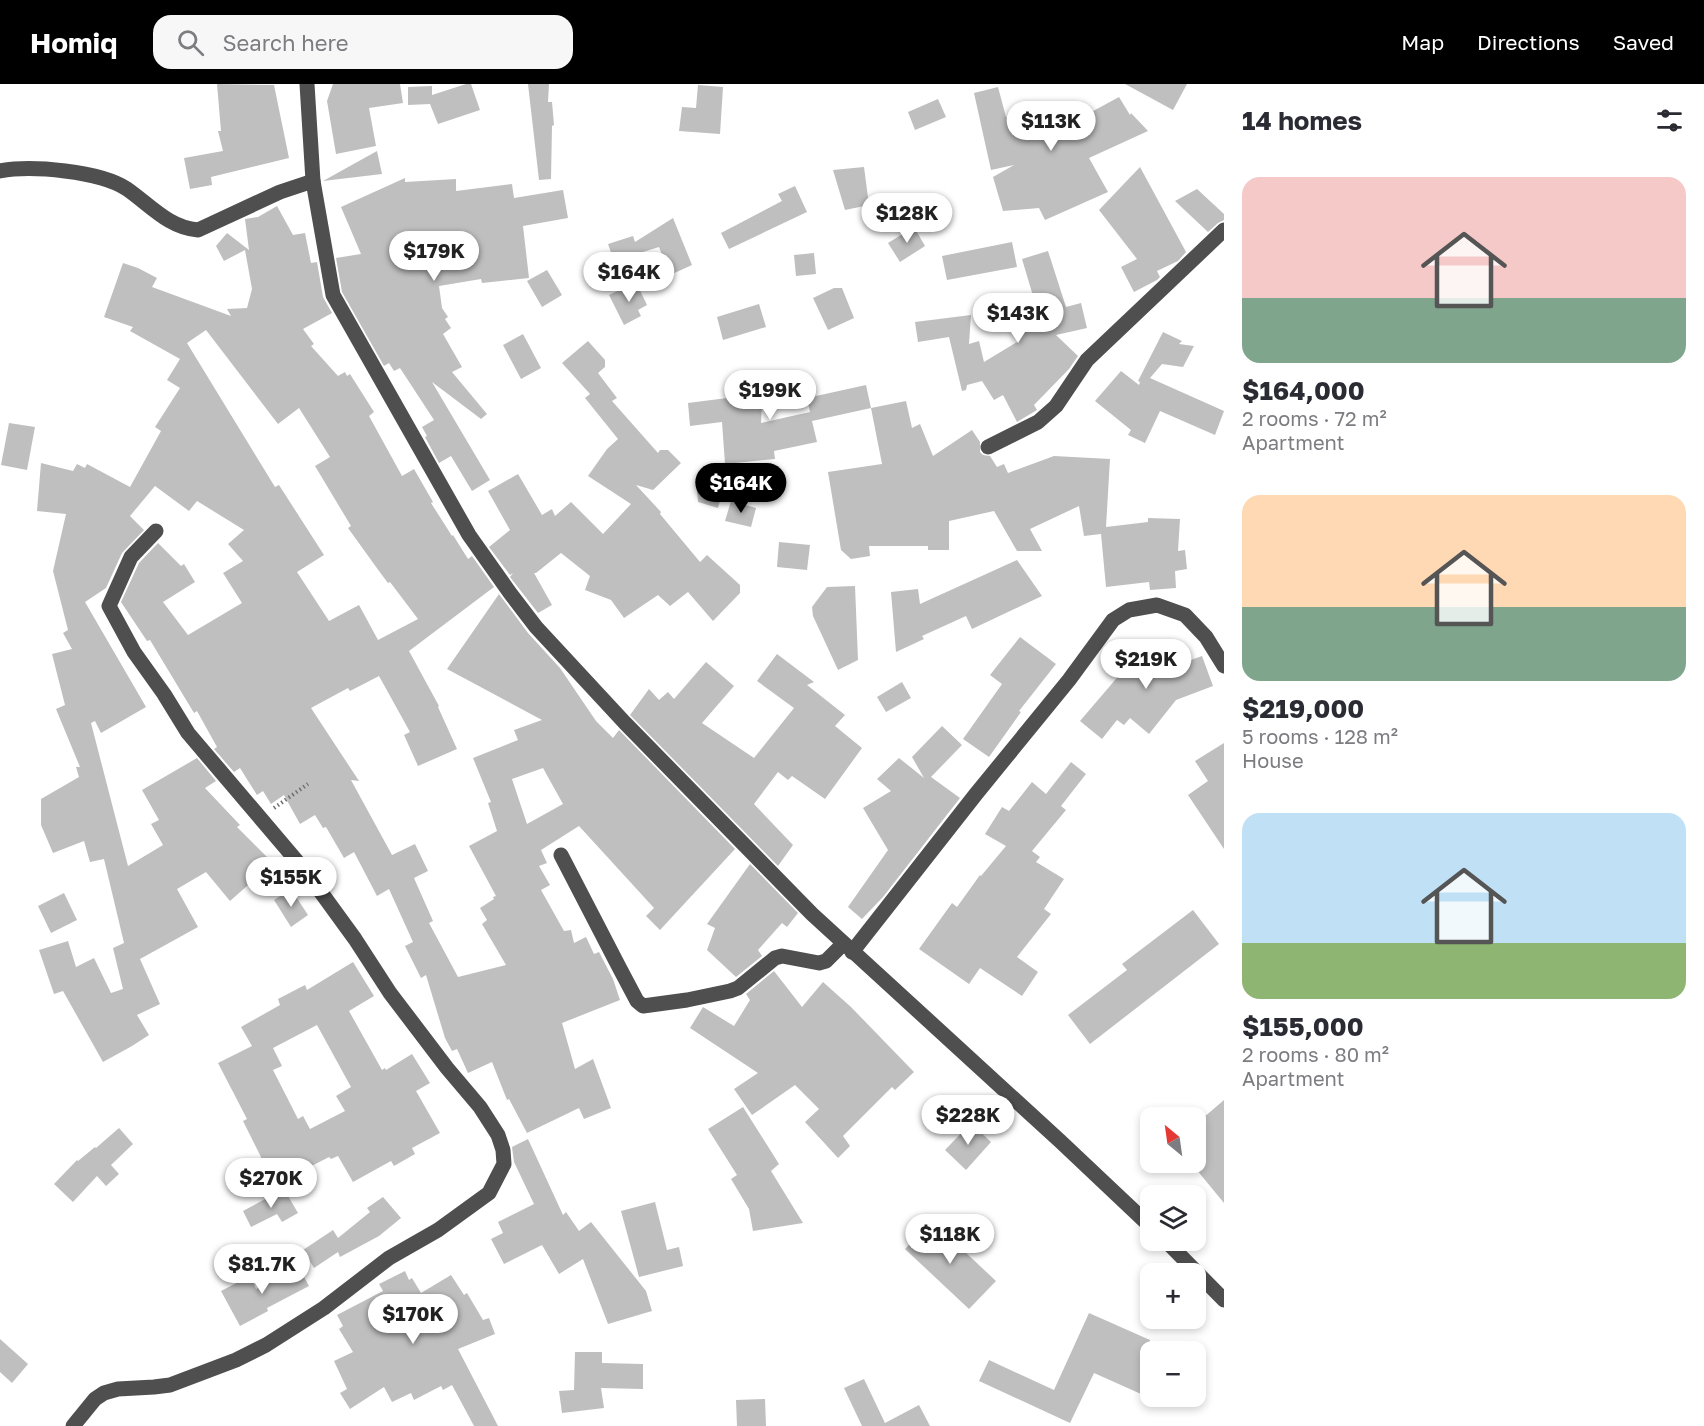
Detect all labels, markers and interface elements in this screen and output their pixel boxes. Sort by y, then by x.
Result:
search box [153,15,573,69]
text: Homiq [30,26,117,59]
icon: search [174,26,207,59]
text: Search here [222,29,349,56]
text: Map [1401,29,1444,55]
text: Directions [1477,29,1580,55]
text: Saved [1613,29,1674,55]
pin: $113K [1009,101,1093,152]
icon: filters [1653,104,1686,137]
text: 14 homes [1242,105,1362,136]
text: $113K [1021,108,1081,132]
pin: $128K [865,193,949,244]
text: $128K [875,200,939,224]
icon: home [1410,216,1518,324]
pin: $179K [392,231,476,282]
text: $179K [403,238,465,262]
pin: $164K [587,252,671,303]
text: $164K [597,259,661,283]
pin: $143K [976,293,1060,344]
text: $143K [987,300,1049,324]
pin: $199K [728,370,812,421]
text: $164,000 [1242,375,1365,406]
text: $199K [738,377,802,401]
text: 2 rooms · 72 m² [1242,406,1387,430]
text: Apartment [1242,430,1345,454]
pin: $164K [699,463,783,514]
text: $164K [709,470,773,494]
icon: home [1410,534,1518,642]
pin: $219K [1104,639,1188,690]
text: $219K [1114,646,1178,670]
text: $219,000 [1242,693,1364,724]
text: 5 rooms · 128 m² [1242,724,1398,748]
text: House [1242,748,1304,772]
icon: home [1410,852,1518,960]
pin: $155K [249,857,333,908]
text: $155K [260,864,322,888]
text: $155,000 [1242,1011,1364,1042]
text: 2 rooms · 80 m² [1242,1042,1389,1066]
text: Apartment [1242,1066,1345,1090]
pin: $228K [926,1095,1010,1146]
text: $228K [935,1102,1001,1126]
north arrow [1140,1107,1206,1173]
map controls [1140,1107,1206,1407]
pin: $270K [229,1158,313,1209]
text: $270K [239,1165,303,1189]
button: layers [1140,1185,1206,1251]
pin: $118K [908,1214,992,1265]
text: $118K [919,1221,981,1245]
pin: $81.7K [213,1244,311,1295]
text: $81.7K [228,1251,296,1275]
button: + [1140,1263,1206,1329]
pin: $170K [371,1294,455,1345]
text: $170K [382,1301,444,1325]
button: − [1140,1341,1206,1407]

